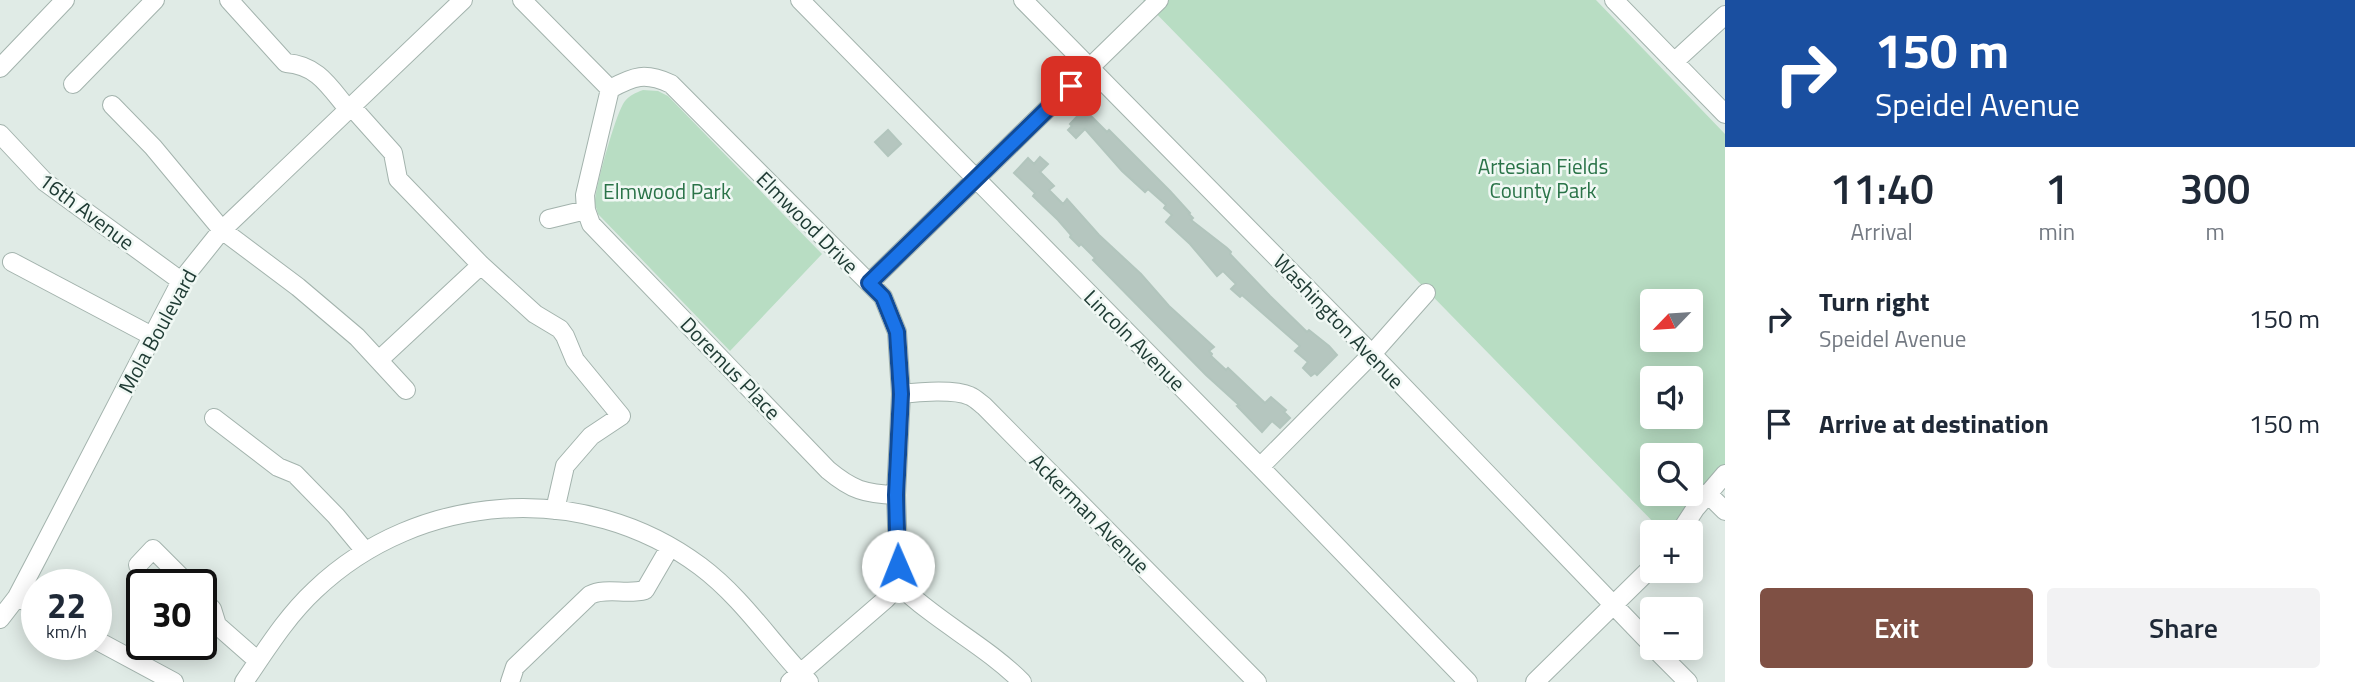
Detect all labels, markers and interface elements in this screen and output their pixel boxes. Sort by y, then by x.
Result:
text: 150 m [1875,12,2009,87]
icon: right [1760,28,1851,119]
pin [1041,56,1101,116]
icon: arrive [1052,67,1090,105]
text: Speidel Avenue [1875,80,2080,128]
park label: Artesian Fields County Park [1478,150,1608,206]
text: 11:40 [1830,156,1934,220]
text: 1 [2045,156,2069,220]
text: 300 [2180,156,2250,220]
street label: Elmwood Drive [749,163,867,281]
street label: 16th Avenue [32,164,142,258]
park label: Elmwood Park [603,175,731,207]
text: Arrival [1851,214,1913,249]
text: min [2038,214,2075,249]
text: m [2205,214,2225,249]
street label: Washington Avenue [1266,246,1412,396]
street label: Mola Boulevard [110,263,204,399]
street label: Lincoln Avenue [1077,282,1193,398]
text: Turn right [1819,282,1930,321]
north arrow [1640,289,1703,352]
map controls [1640,289,1703,660]
text: 150 m [2249,299,2320,338]
icon: right [1760,300,1798,338]
street label: Doremus Place [673,309,789,427]
text: Speidel Avenue [1819,321,1966,356]
button: sound [1640,366,1703,429]
text: Arrive at destination [1819,404,2049,443]
text: 150 m [2249,404,2320,443]
icon: arrive [1760,405,1798,443]
button: search [1640,443,1703,506]
street label: Ackerman Avenue [1023,446,1157,580]
button: + [1640,520,1703,583]
position arrow [861,529,935,603]
speed limit sign: 30 [126,569,217,660]
text: 22 [47,578,86,632]
button: Exit [1760,588,2033,668]
button: Share [2047,588,2320,668]
button: − [1640,597,1703,660]
text: km/h [46,618,87,645]

